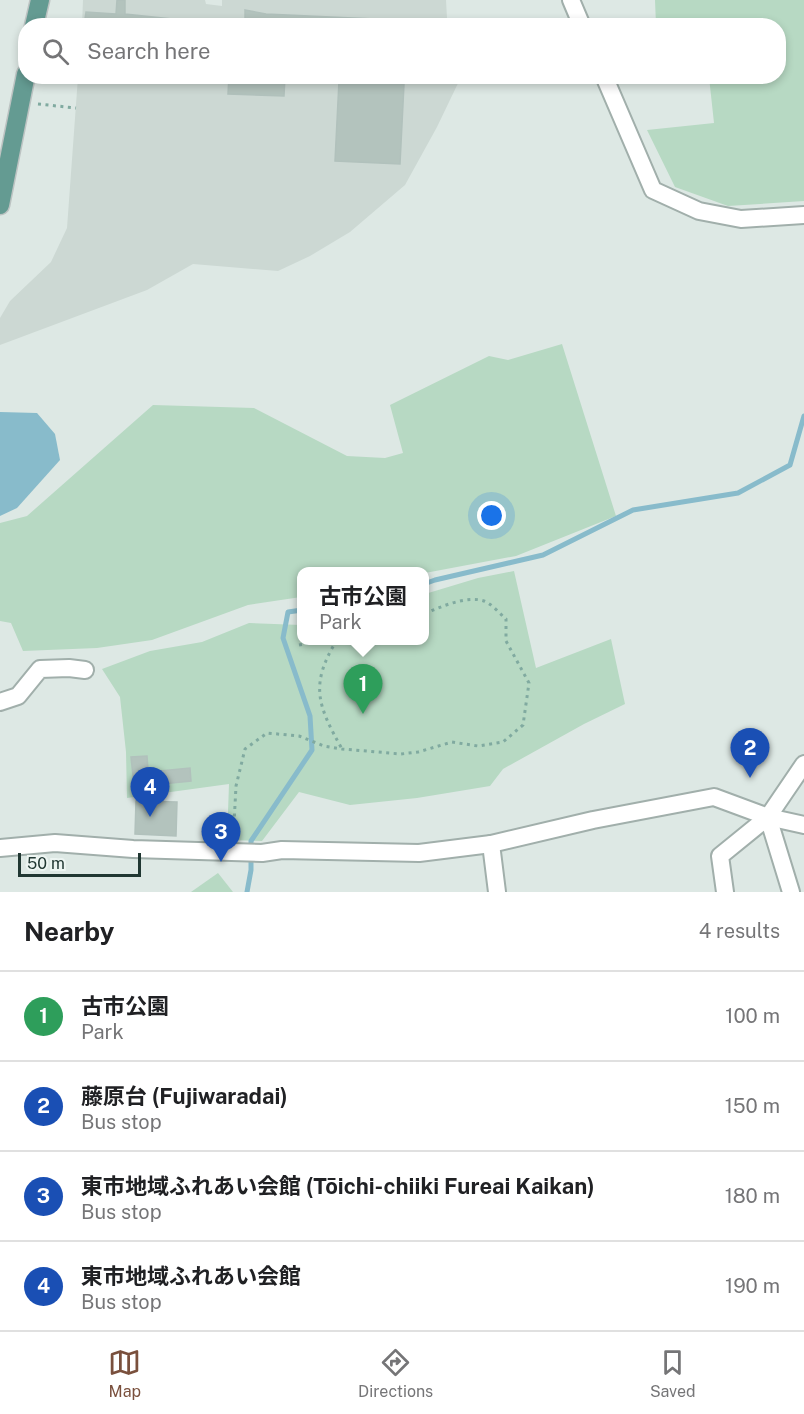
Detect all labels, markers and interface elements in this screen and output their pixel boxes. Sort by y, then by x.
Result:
search box [18,18,786,84]
icon: search [39,35,72,68]
text: Search here [87,38,211,64]
your location [477,501,506,530]
popup [297,567,429,645]
text: 古市公園 [319,583,407,609]
text: Park [319,610,362,634]
pin: 1 [344,664,382,714]
pin: 2 [730,728,770,778]
pin: 4 [130,768,170,817]
pin: 3 [202,812,240,862]
scale bar [18,850,141,878]
text: 50 m [27,854,65,873]
text: Nearby [24,916,114,947]
text: 4 results [699,919,780,943]
text: 古市公園 [81,993,169,1019]
text: 1 [39,1004,48,1028]
text: 100 m [725,1004,780,1028]
text: Park [81,1020,124,1044]
text: 藤原台 (Fujiwaradai) [81,1083,288,1109]
text: 2 [37,1094,50,1118]
text: 150 m [725,1094,780,1118]
text: Bus stop [81,1110,162,1134]
text: 東市地域ふれあい会館 (Tōichi-chiiki Fureai Kaikan) [81,1173,595,1199]
text: 3 [37,1184,50,1208]
text: 180 m [725,1184,780,1208]
text: Bus stop [81,1200,162,1224]
text: 東市地域ふれあい会館 [81,1263,301,1289]
text: 4 [37,1274,50,1298]
text: 190 m [725,1274,780,1298]
text: Bus stop [81,1290,162,1314]
tab: Map [108,1346,141,1401]
tab: Directions [358,1346,433,1401]
tab: Saved [650,1346,696,1401]

